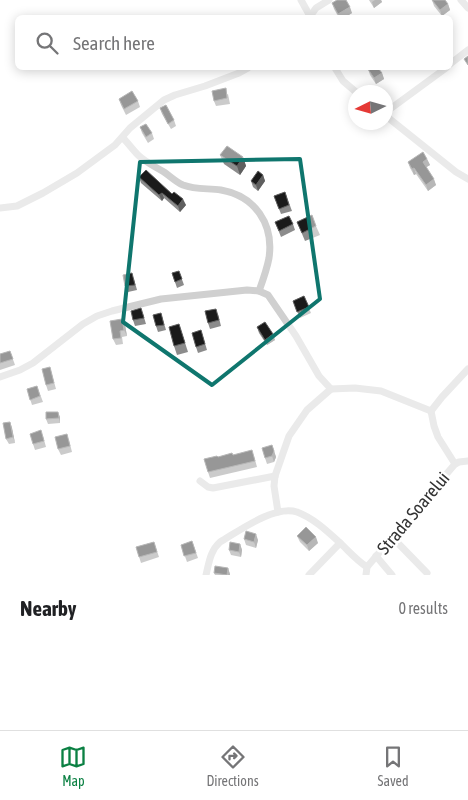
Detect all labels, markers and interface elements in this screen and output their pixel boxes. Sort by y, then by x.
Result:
search box [15,15,453,70]
icon: search [33,29,61,57]
text: Search here [73,32,155,54]
north arrow [348,85,393,130]
street label: Strada Soarelui [373,468,453,558]
text: Nearby [20,596,76,620]
text: 0 results [398,599,448,617]
tab: Map [59,743,87,789]
tab: Directions [206,743,259,789]
tab: Saved [378,743,409,789]

